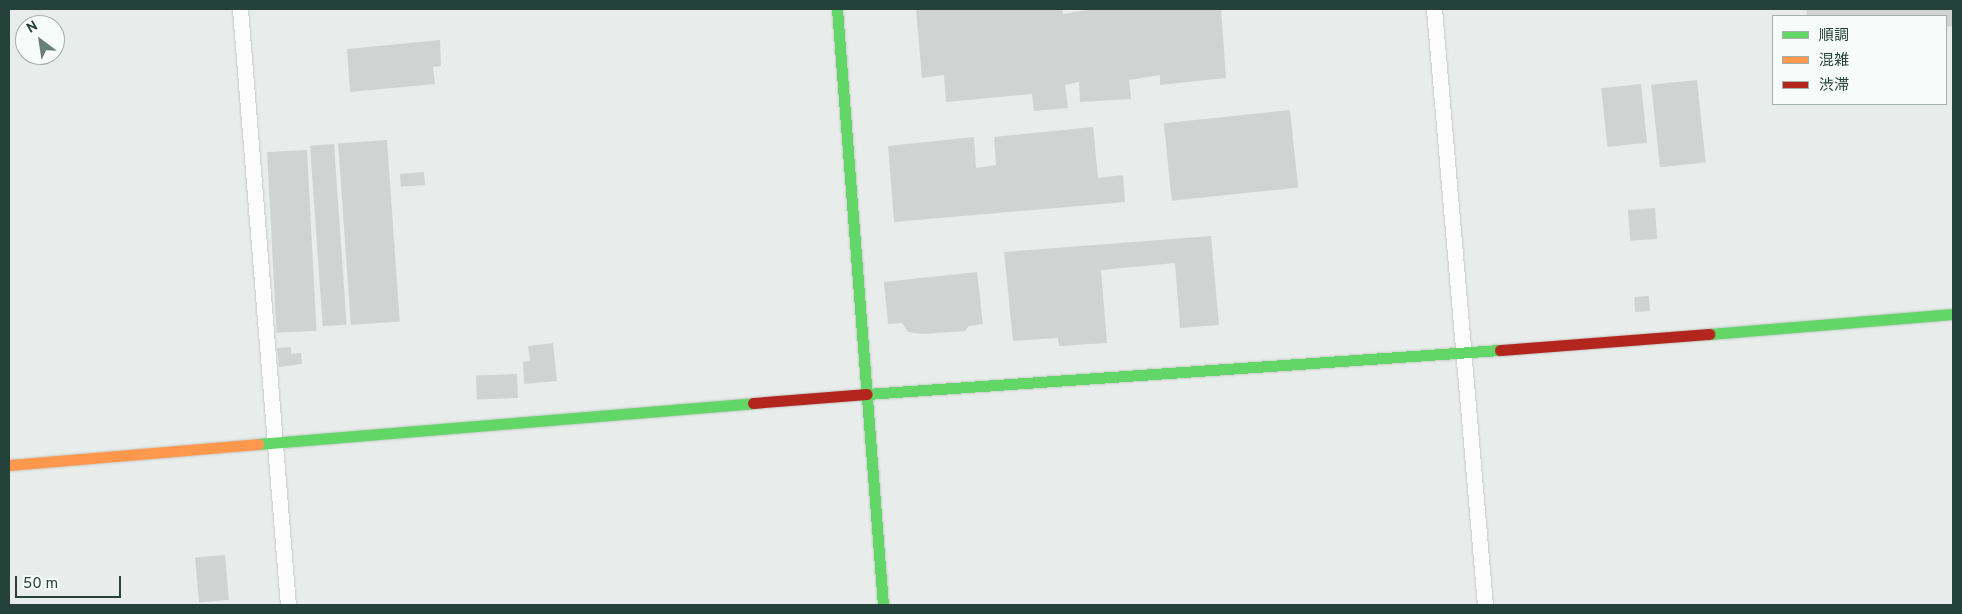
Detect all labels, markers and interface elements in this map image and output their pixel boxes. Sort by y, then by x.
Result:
north arrow [15,15,65,65]
legend [1772,15,1947,105]
text: N [24,18,41,37]
text: 順調 [1819,27,1849,46]
text: 混雑 [1819,52,1849,71]
text: 渋滞 [1819,77,1849,96]
scale bar [18,566,124,598]
text: 50 m [23,575,58,594]

